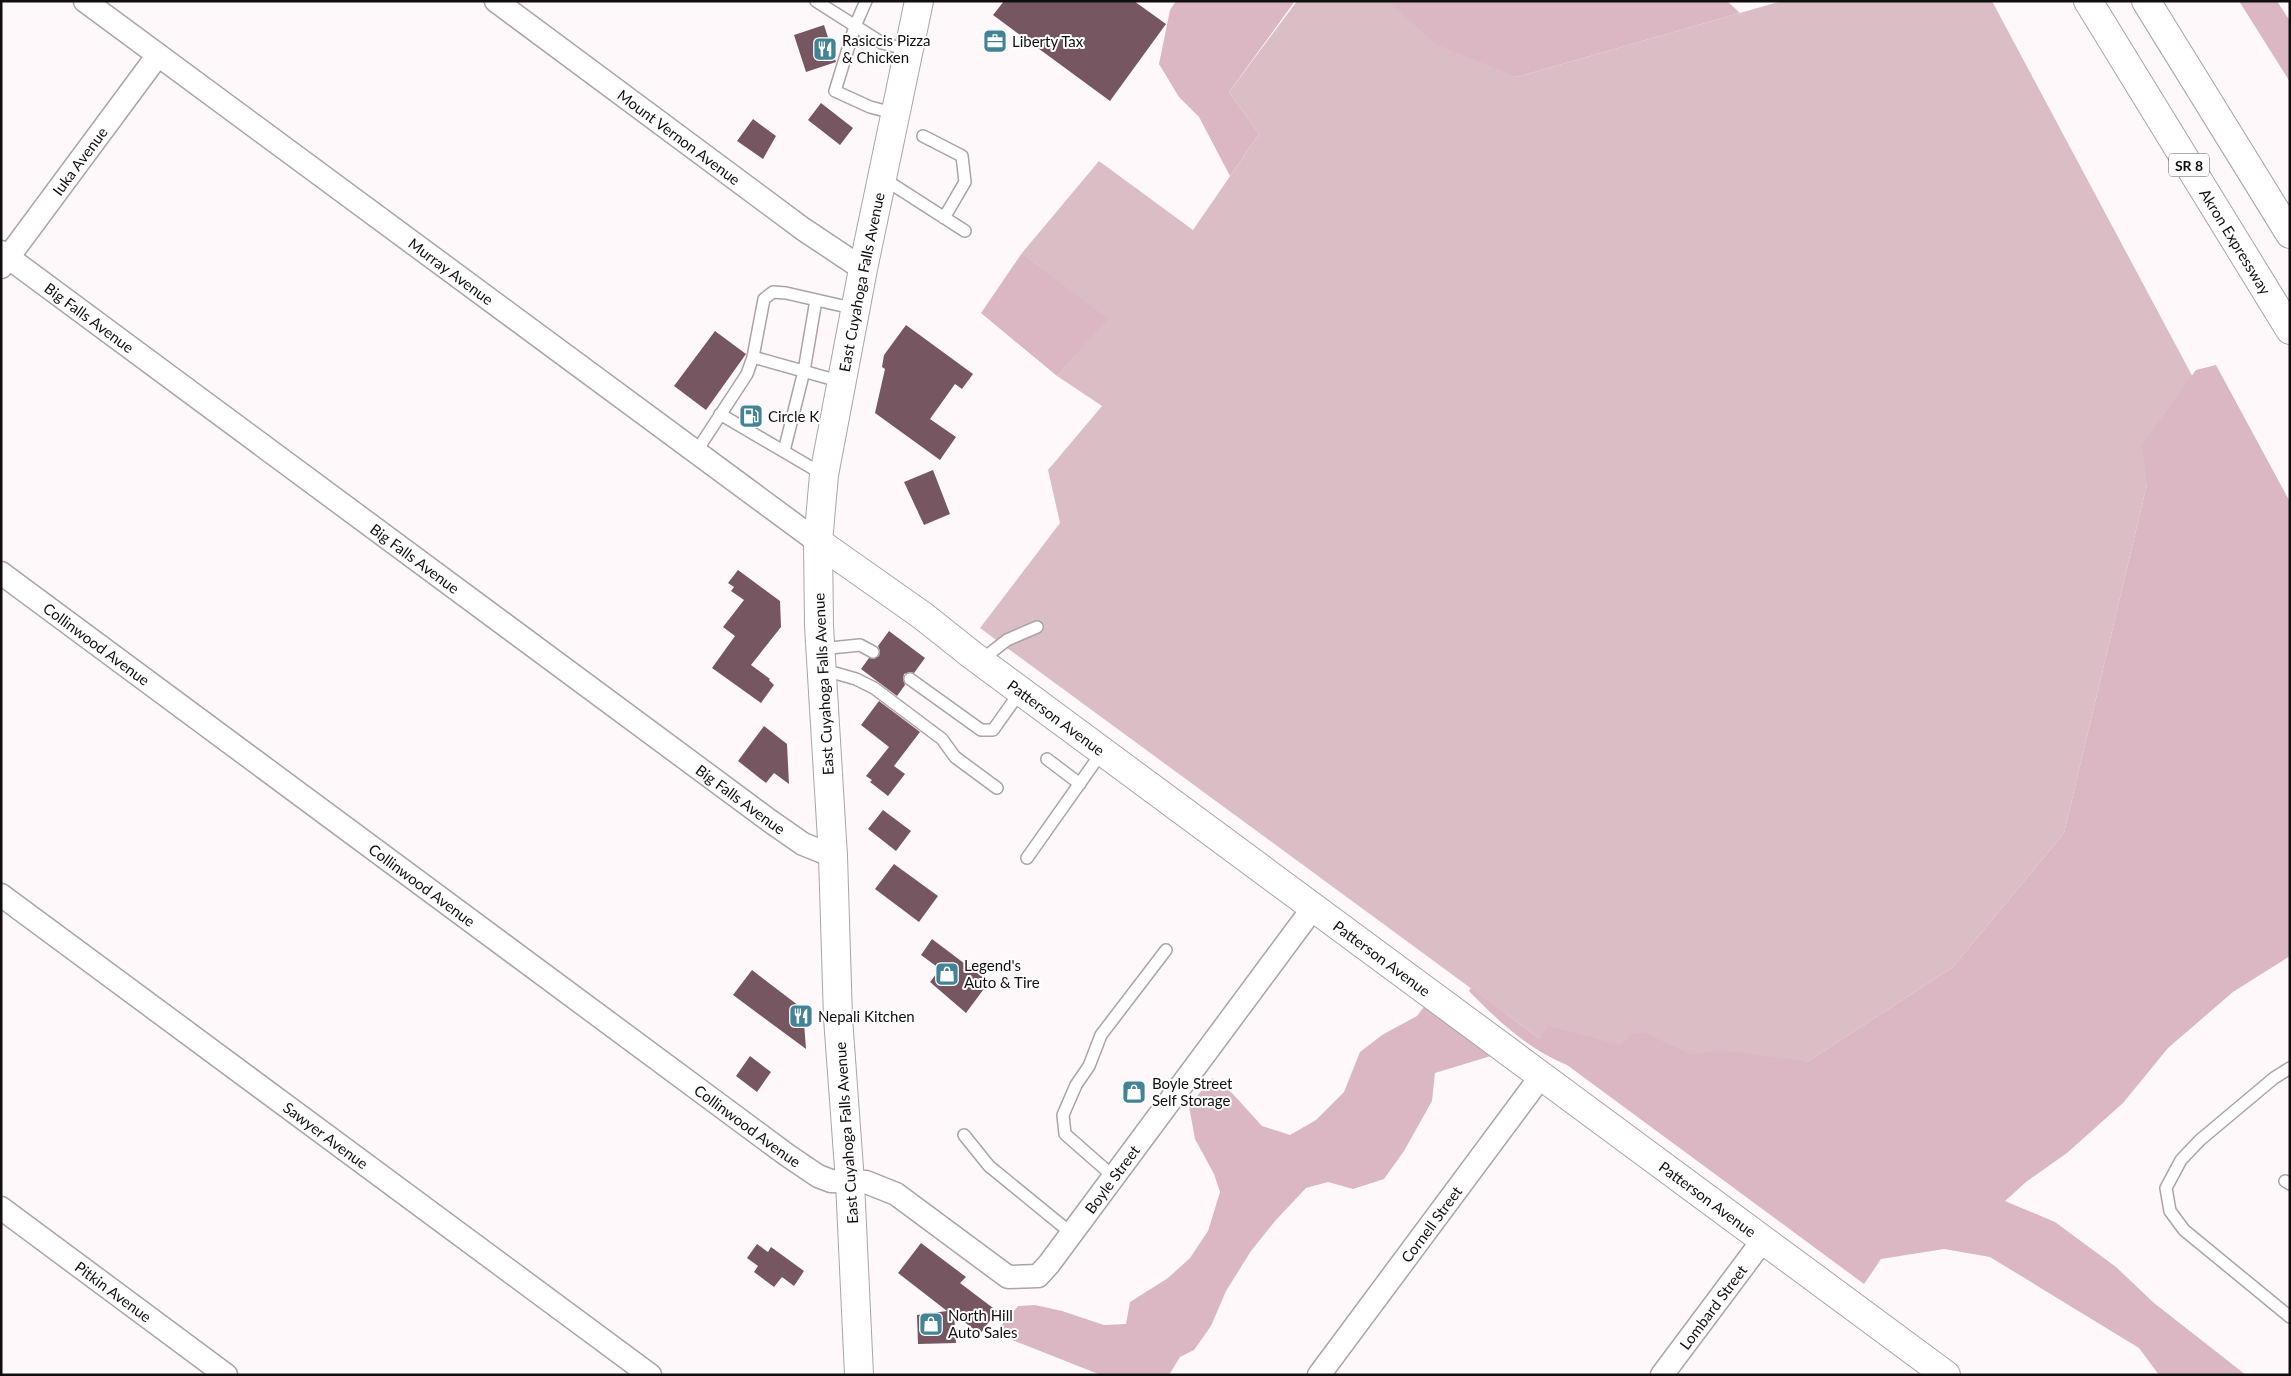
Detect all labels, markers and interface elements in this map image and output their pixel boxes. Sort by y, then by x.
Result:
office icon: Liberty Tax [982,28,1008,54]
place label: Rasiccis Pizza & Chicken [842,31,931,66]
place label: Liberty Tax [1012,32,1084,50]
restaurant icon: Rasiccis Pizza & Chicken [812,36,838,62]
street label: Mount Vernon Avenue [614,86,744,188]
street label: Iuka Avenue [48,123,111,199]
road number: SR 8 [2169,154,2209,176]
street label: Akron Expressway [2196,185,2275,298]
street label: East Cuyahoga Falls Avenue [835,191,888,373]
street label: Murray Avenue [405,234,497,308]
street label: Big Falls Avenue [41,279,138,356]
fuel station icon: Circle K [738,403,764,429]
place label: Circle K [768,407,819,425]
street label: Big Falls Avenue [367,519,463,597]
street label: East Cuyahoga Falls Avenue [809,592,837,776]
street label: Collinwood Avenue [40,599,153,689]
street label: Patterson Avenue [1004,676,1108,759]
street label: Big Falls Avenue [692,760,789,838]
street label: Collinwood Avenue [365,840,479,930]
street label: Patterson Avenue [1330,916,1434,1000]
place label: Legend's Auto & Tire [964,956,1040,991]
shop icon: Legend's Auto & Tire [934,961,960,987]
restaurant icon: Nepali Kitchen [788,1003,814,1029]
place label: Nepali Kitchen [818,1007,915,1025]
street label: East Cuyahoga Falls Avenue [831,1041,861,1225]
place label: Boyle Street Self Storage [1152,1074,1233,1109]
shop icon: Boyle Street Self Storage [1121,1079,1147,1105]
street label: Collinwood Avenue [691,1081,804,1171]
street label: Sawyer Avenue [280,1098,372,1173]
street label: Boyle Street [1081,1141,1143,1217]
street label: Patterson Avenue [1656,1157,1760,1241]
street label: Cornell Street [1397,1182,1466,1266]
street label: Pitkin Avenue [72,1257,155,1326]
street label: Lombard Street [1676,1261,1751,1353]
place label: North Hill Auto Sales [948,1306,1017,1341]
shop icon: North Hill Auto Sales [918,1311,944,1337]

